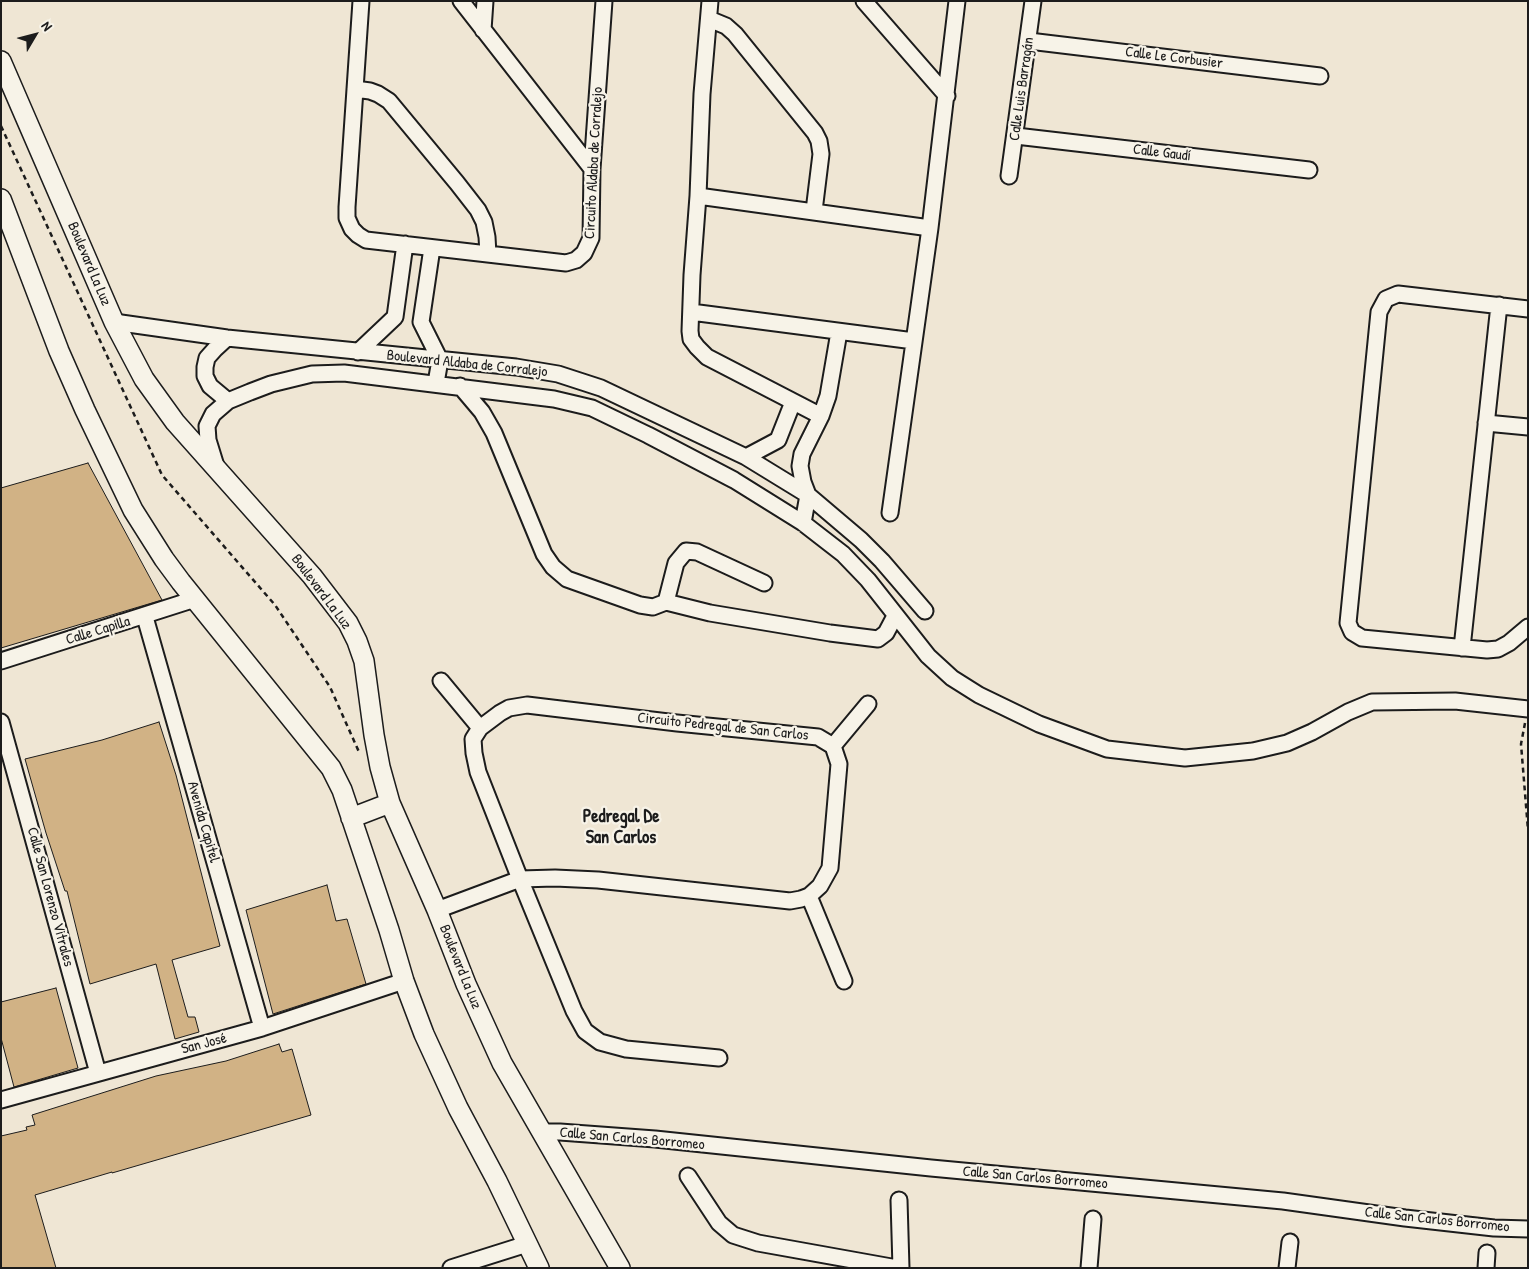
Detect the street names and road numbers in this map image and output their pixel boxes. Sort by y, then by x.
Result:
street label: Calle Luis Barragán [1006,36,1038,142]
street label: Calle Le Corbusier [1124,43,1224,73]
street label: Circuito Aldaba de Corralejo [581,87,607,239]
street label: Calle Gaudí [1132,141,1192,165]
street label: Boulevard La Luz [63,219,115,309]
street label: Boulevard Aldaba de Corralejo [386,347,548,381]
street label: Boulevard La Luz [287,551,355,633]
street label: Calle Capilla [64,613,132,649]
street label: Circuito Pedregal de San Carlos [637,709,809,745]
street label: Avenida Capitel [183,779,223,865]
street label: Calle San Lorenzo Vitrales [23,825,77,969]
street label: Boulevard La Luz [435,922,485,1012]
street label: San José [179,1029,229,1059]
street label: Calle San Carlos Borromeo [559,1124,705,1154]
street label: Calle San Carlos Borromeo [962,1163,1108,1193]
street label: Calle San Carlos Borromeo [1364,1203,1510,1237]

